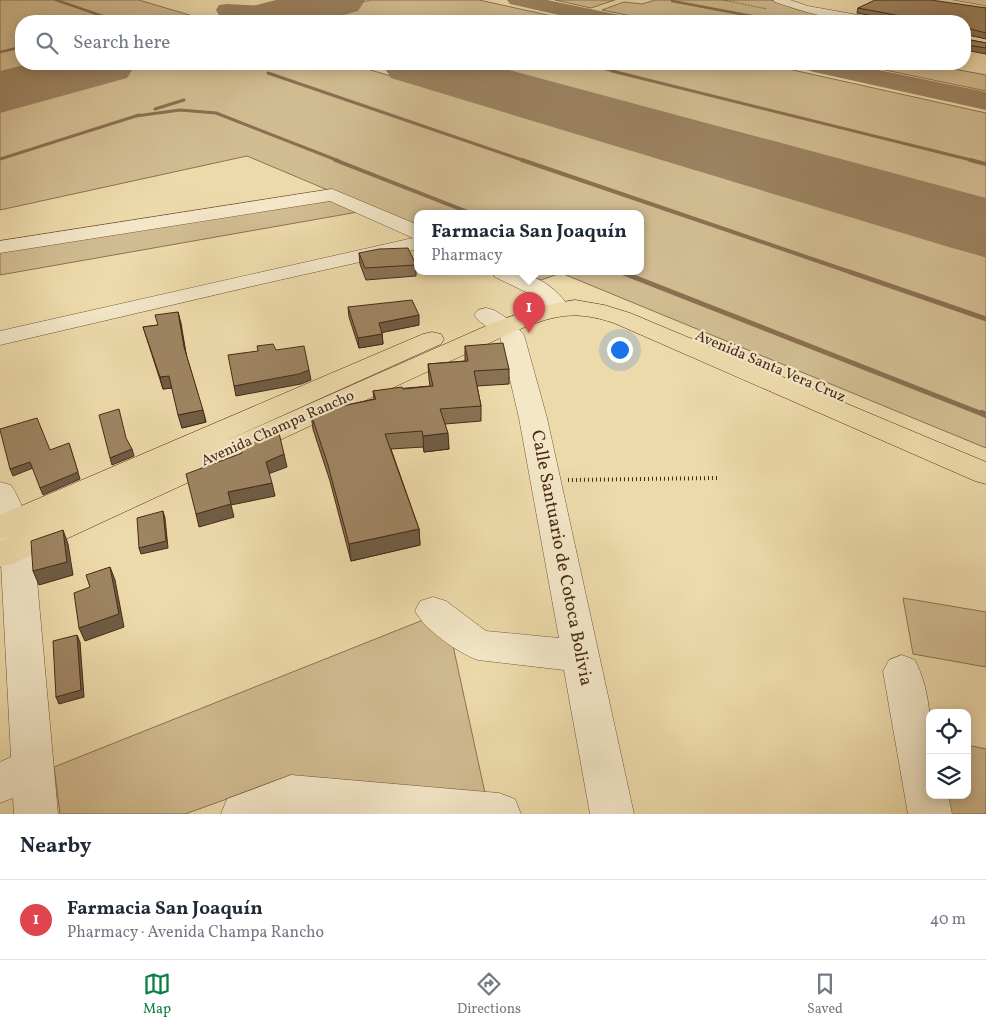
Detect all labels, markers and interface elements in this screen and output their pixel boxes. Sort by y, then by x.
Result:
search box [15,15,971,70]
icon: search [33,29,61,57]
text: Search here [73,30,170,56]
popup [414,210,644,275]
text: Farmacia San Joaquín [431,219,627,245]
text: Pharmacy [431,245,503,267]
pin: 1 [513,292,545,333]
street label: Avenida Santa Vera Cruz [691,326,849,408]
your location [607,337,633,363]
street label: Avenida Champa Rancho [198,386,358,472]
street label: Calle Santuario de Cotoca Bolivia [524,428,598,688]
map controls [926,709,971,799]
button: locate [926,709,971,754]
button: layers [926,754,971,799]
text: Nearby [20,832,91,861]
text: Farmacia San Joaquín [67,896,263,922]
text: 1 [33,909,39,931]
text: 40 m [930,909,966,931]
text: Pharmacy · Avenida Champa Rancho [67,922,324,944]
tab: Map [143,970,171,1019]
tab: Directions [457,970,521,1019]
tab: Saved [807,970,843,1019]

